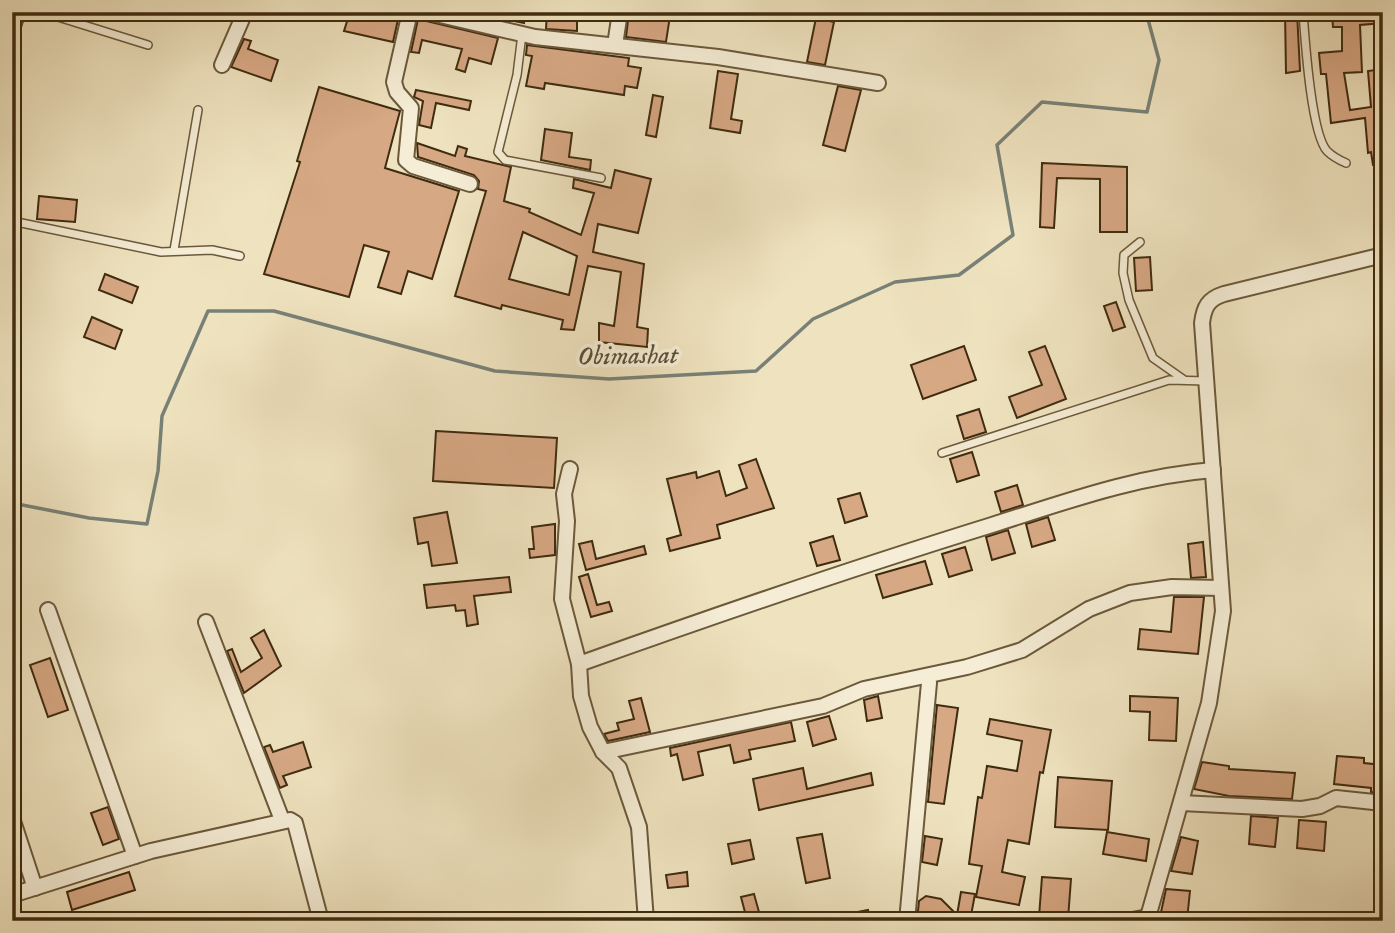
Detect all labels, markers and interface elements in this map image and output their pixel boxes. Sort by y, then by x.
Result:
water label: Obimashat [577,339,680,373]

